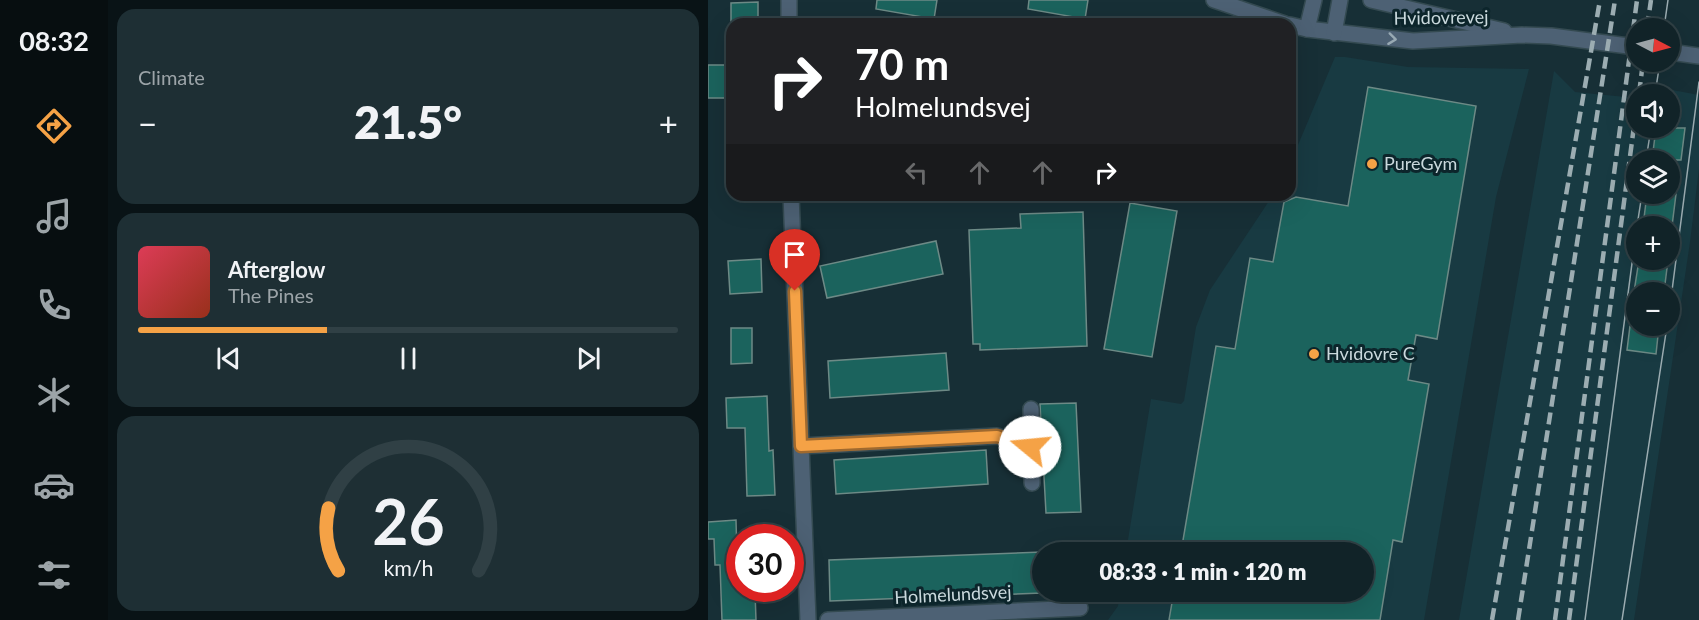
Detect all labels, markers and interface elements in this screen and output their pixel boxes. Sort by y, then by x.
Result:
street label: Hvidovrevej [1393,5,1489,29]
north arrow [1626,18,1680,72]
map controls [1626,18,1680,336]
text: 08:32 [19,24,89,57]
one-way arrow [1388,32,1397,45]
text: 70 m [855,39,949,89]
icon: right [756,42,834,120]
text: Climate [138,65,205,89]
button: sound [1626,84,1680,138]
text: Holmelundsvej [855,90,1031,123]
text: 21.5° [354,95,462,149]
text: − [138,103,157,143]
text: + [659,103,678,143]
icon: directions [33,105,75,147]
button: layers [1626,150,1680,204]
place label: PureGym [1384,152,1457,174]
icon: left [900,156,933,189]
icon: ahead [963,156,996,189]
icon: ahead [1026,156,1059,189]
icon: right [1089,156,1122,189]
marker: PureGym [1365,157,1379,171]
icon: music [33,195,75,237]
button: + [1626,216,1680,270]
pin [769,229,820,291]
icon: arrive [778,238,811,271]
text: Afterglow [228,256,325,283]
button: − [1626,282,1680,336]
text: The Pines [228,283,314,307]
icon: phone [33,284,75,326]
icon: previous [212,342,245,375]
icon: pause [392,342,425,375]
icon: next [572,342,605,375]
place label: Hvidovre C [1326,342,1415,364]
marker: Hvidovre C [1307,347,1321,361]
icon: climate [33,374,75,416]
position arrow [998,415,1062,479]
icon: car [33,464,75,506]
text: 26 [372,483,444,558]
speed limit sign: 30 [726,524,804,602]
icon: filters [33,554,75,596]
text: km/h [383,555,433,581]
text: 08:33 · 1 min · 120 m [1100,558,1306,585]
street label: Holmelundsvej [894,580,1012,608]

